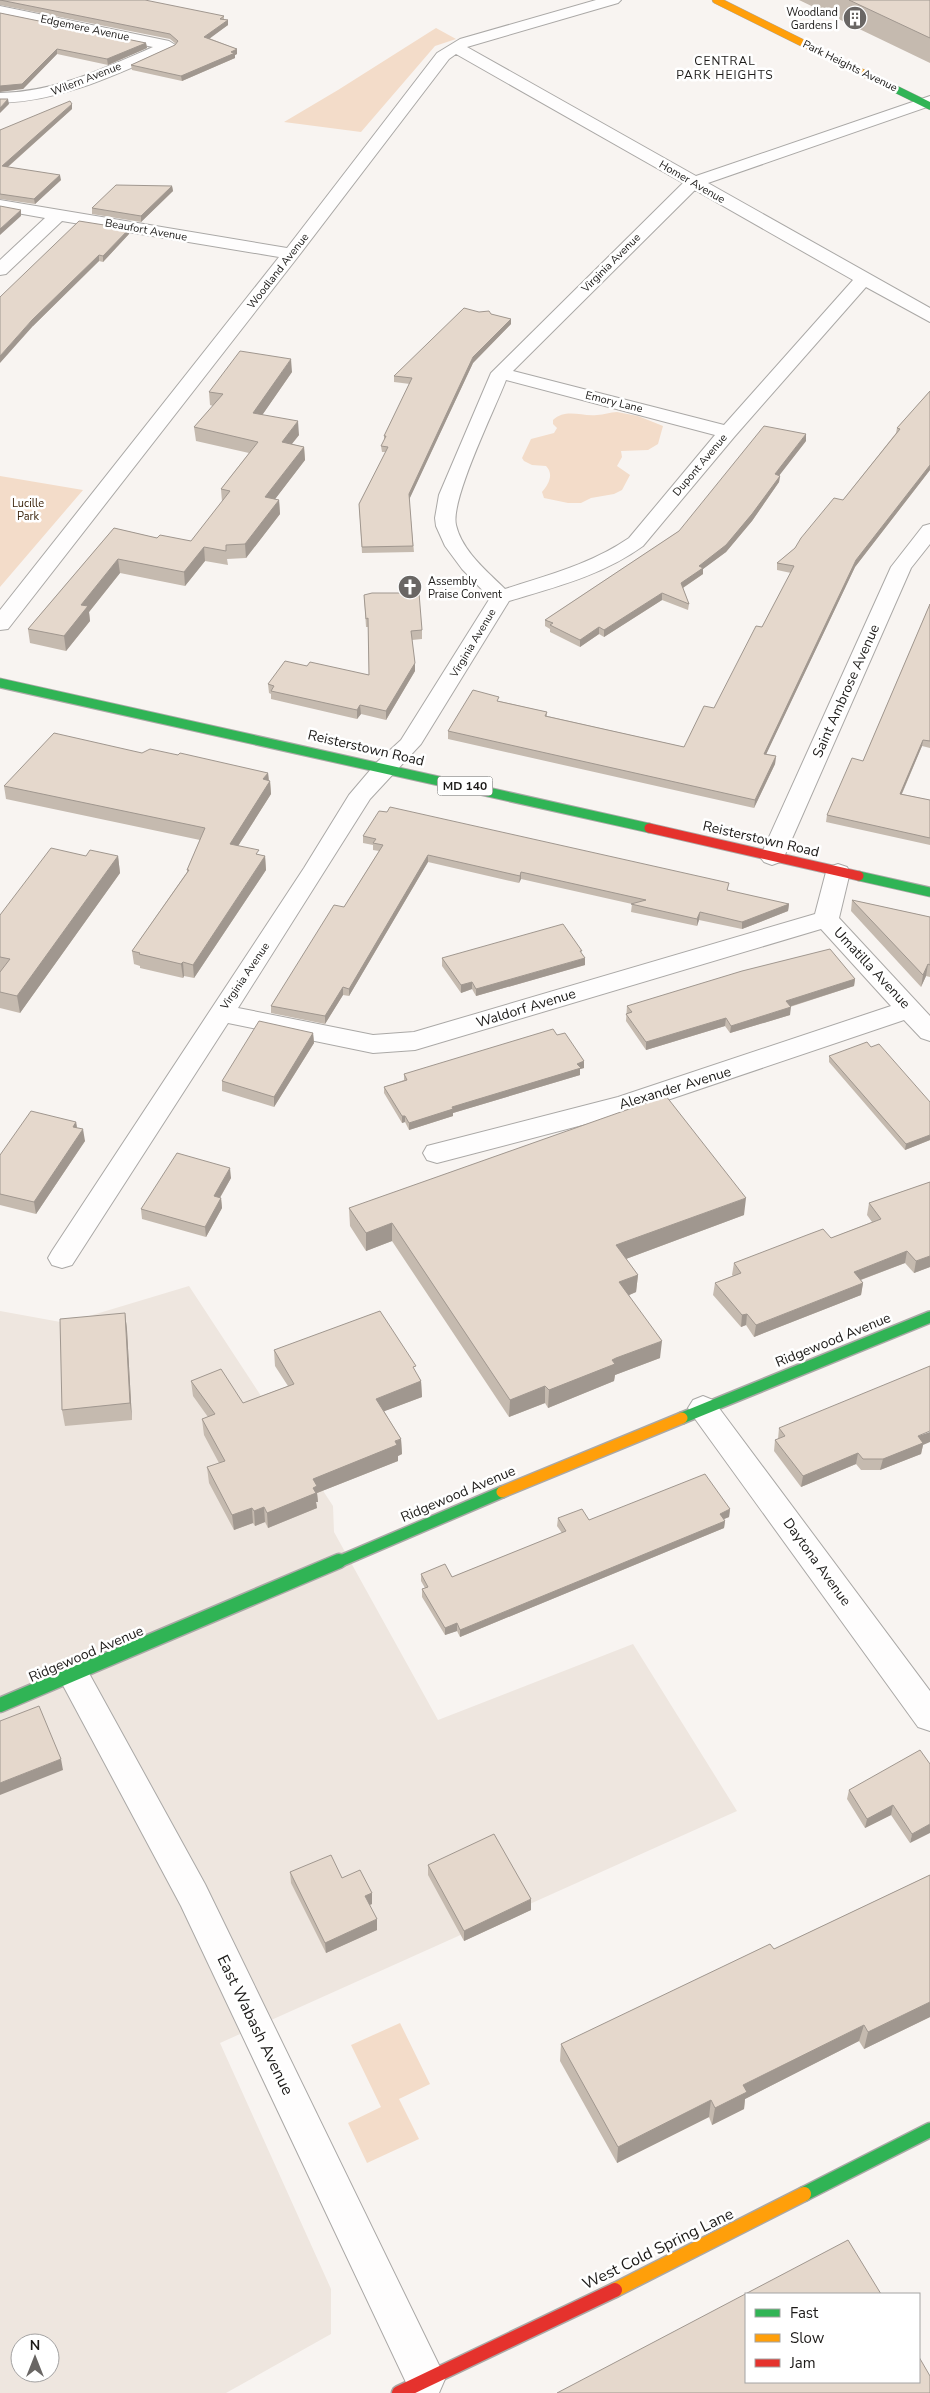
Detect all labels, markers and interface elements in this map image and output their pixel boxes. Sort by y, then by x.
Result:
place label: Woodland Gardens I [786,5,838,33]
building icon: Woodland Gardens I [842,5,868,31]
street label: Edgemere Avenue [39,11,131,45]
street label: Park Heights Avenue [800,37,900,96]
district label: CENTRAL PARK HEIGHTS [676,53,774,83]
street label: Wilern Avenue [49,59,123,99]
street label: Homer Avenue [656,157,728,207]
street label: Beaufort Avenue [104,215,188,245]
street label: Woodland Avenue [244,230,312,312]
street label: Virginia Avenue [577,230,644,297]
street label: Emory Lane [584,388,644,416]
street label: Dupont Avenue [669,430,731,499]
park label: Lucille Park [12,496,44,524]
church icon: Assembly Praise Convent [397,574,423,600]
place label: Assembly Praise Convent [428,574,502,602]
street label: Virginia Avenue [446,606,500,681]
street label: Saint Ambrose Avenue [808,621,884,761]
street label: Reisterstown Road [306,725,426,771]
road number: MD 140 [438,776,492,796]
street label: Reisterstown Road [701,816,821,862]
street label: Umatilla Avenue [829,923,915,1013]
street label: Virginia Avenue [216,939,273,1013]
street label: Waldorf Avenue [474,984,578,1032]
street label: Alexander Avenue [617,1062,733,1114]
street label: Ridgewood Avenue [772,1308,894,1372]
street label: Ridgewood Avenue [398,1461,518,1527]
street label: Daytona Avenue [779,1514,855,1610]
street label: Ridgewood Avenue [26,1621,146,1687]
street label: East Wabash Avenue [211,1951,299,2099]
street label: West Cold Spring Lane [579,2203,737,2295]
legend [745,2293,920,2383]
text: Fast [790,2303,819,2323]
text: Slow [790,2328,825,2348]
north arrow [10,2333,60,2383]
text: N [30,2336,40,2355]
text: Jam [789,2353,816,2373]

